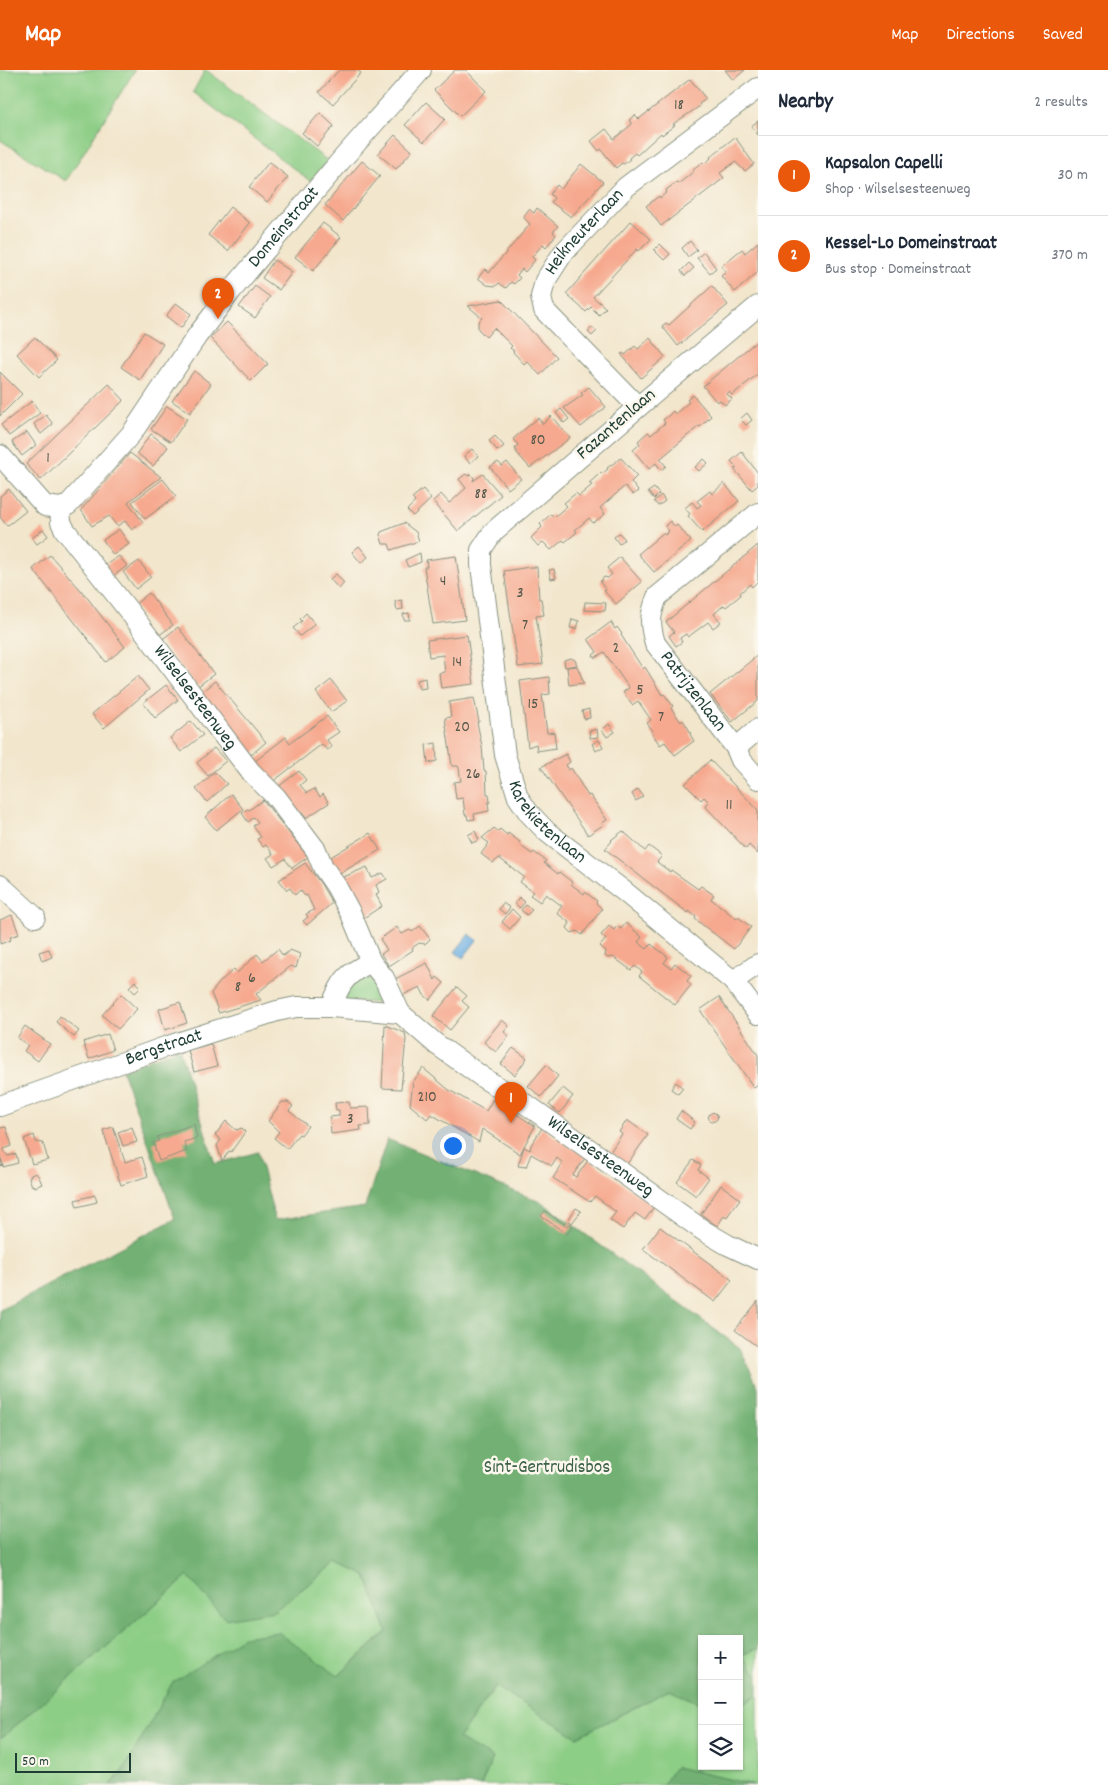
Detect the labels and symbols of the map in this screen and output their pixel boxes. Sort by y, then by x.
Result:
house number: 18 [674,94,684,117]
street label: Domeinstraat [242,181,327,274]
street label: Heikneuterlaan [538,183,631,281]
pin: 2 [202,278,234,319]
street label: Fazantenlaan [571,383,663,467]
house number: 80 [530,429,546,452]
house number: 1 [46,447,50,470]
house number: 88 [475,483,487,506]
house number: 4 [440,570,446,593]
house number: 3 [516,582,524,605]
house number: 7 [522,614,528,637]
house number: 2 [613,637,620,660]
street label: Wilselsesteenweg [146,640,243,756]
street label: Patrijzenlaan [653,645,732,738]
house number: 14 [452,651,462,674]
house number: 5 [636,679,644,702]
house number: 15 [528,693,538,716]
house number: 7 [658,706,664,729]
house number: 20 [454,716,470,739]
house number: 26 [466,763,481,786]
street label: Karekietenlaan [500,777,592,871]
house number: 11 [725,794,733,817]
house number: 6 [248,967,256,990]
house number: 8 [235,976,241,999]
street label: Bergstraat [122,1022,206,1074]
pin: 1 [495,1082,527,1123]
house number: 210 [417,1086,437,1109]
house number: 3 [346,1108,354,1131]
street label: Wilselsesteenweg [541,1109,659,1204]
your location [440,1133,466,1159]
park label: Sint-Gertrudisbos [484,1455,610,1482]
scale bar [15,1750,131,1773]

